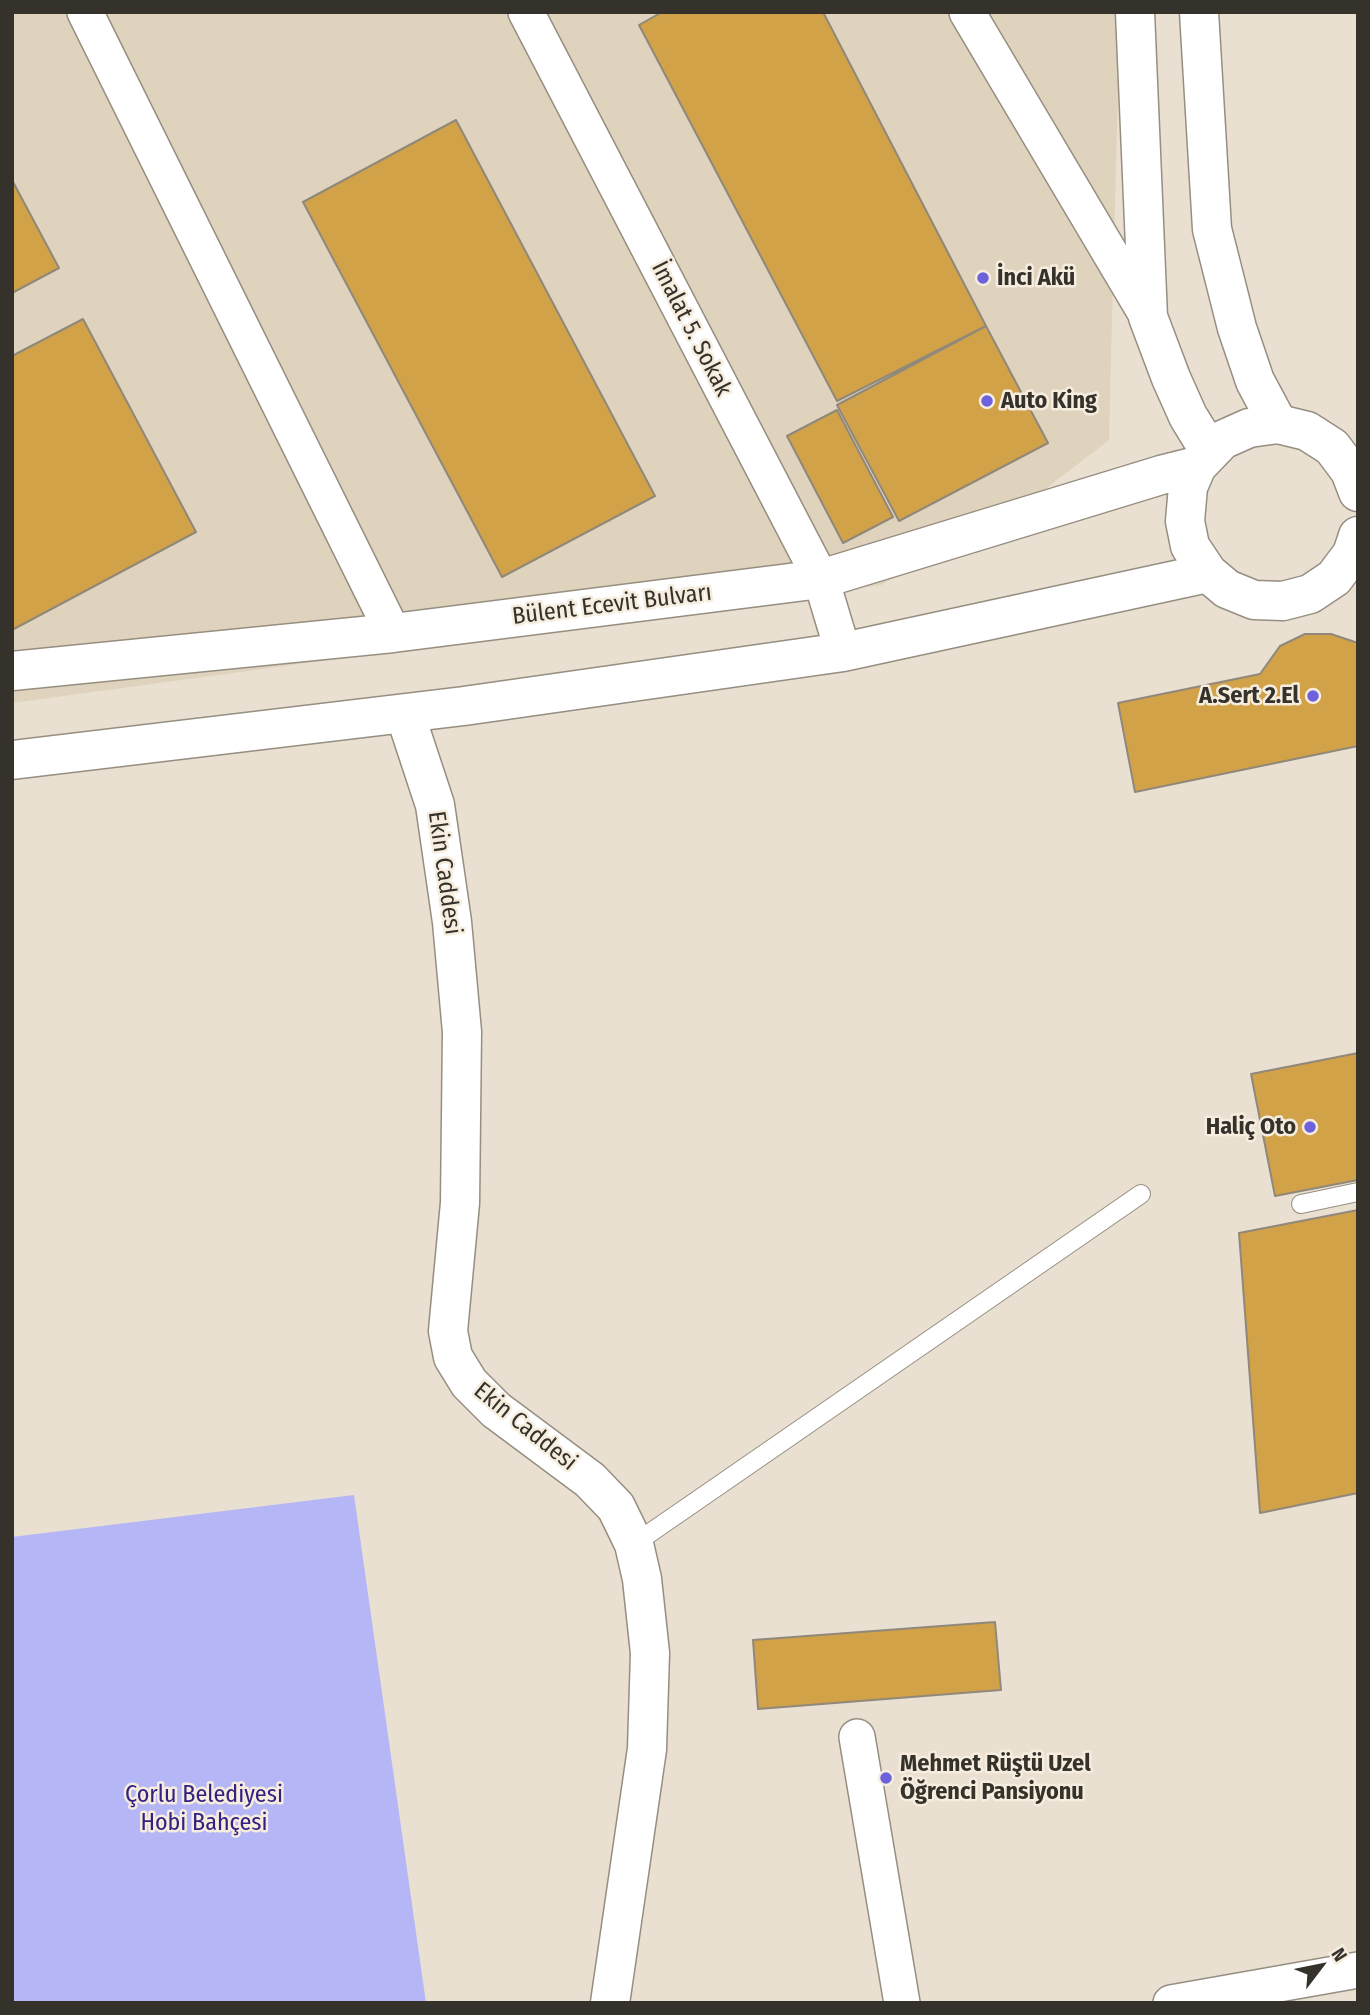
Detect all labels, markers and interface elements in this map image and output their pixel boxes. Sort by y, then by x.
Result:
street label: İmalat 5. Sokak [645,257,737,401]
place label: İnci Akü [997,264,1075,292]
marker: İnci Akü [975,270,991,286]
place label: Auto King [1001,387,1097,415]
marker: Auto King [979,393,995,409]
street label: Bülent Ecevit Bulvarı [511,578,713,632]
place label: A.Sert 2.El [1199,682,1299,710]
marker: A.Sert 2.El [1305,688,1321,704]
street label: Ekin Caddesi [421,809,467,937]
place label: Haliç Oto [1206,1113,1296,1141]
marker: Haliç Oto [1302,1119,1318,1135]
street label: Ekin Caddesi [468,1377,582,1477]
place label: Mehmet Rüştü Uzel Öğrenci Pansiyonu [900,1750,1091,1806]
marker: Mehmet Rüştü Uzel Öğrenci Pansiyonu [878,1770,894,1786]
park label: Çorlu Belediyesi Hobi Bahçesi [125,1781,283,1837]
north arrow [1286,1931,1356,2001]
text: N [1326,1944,1352,1966]

